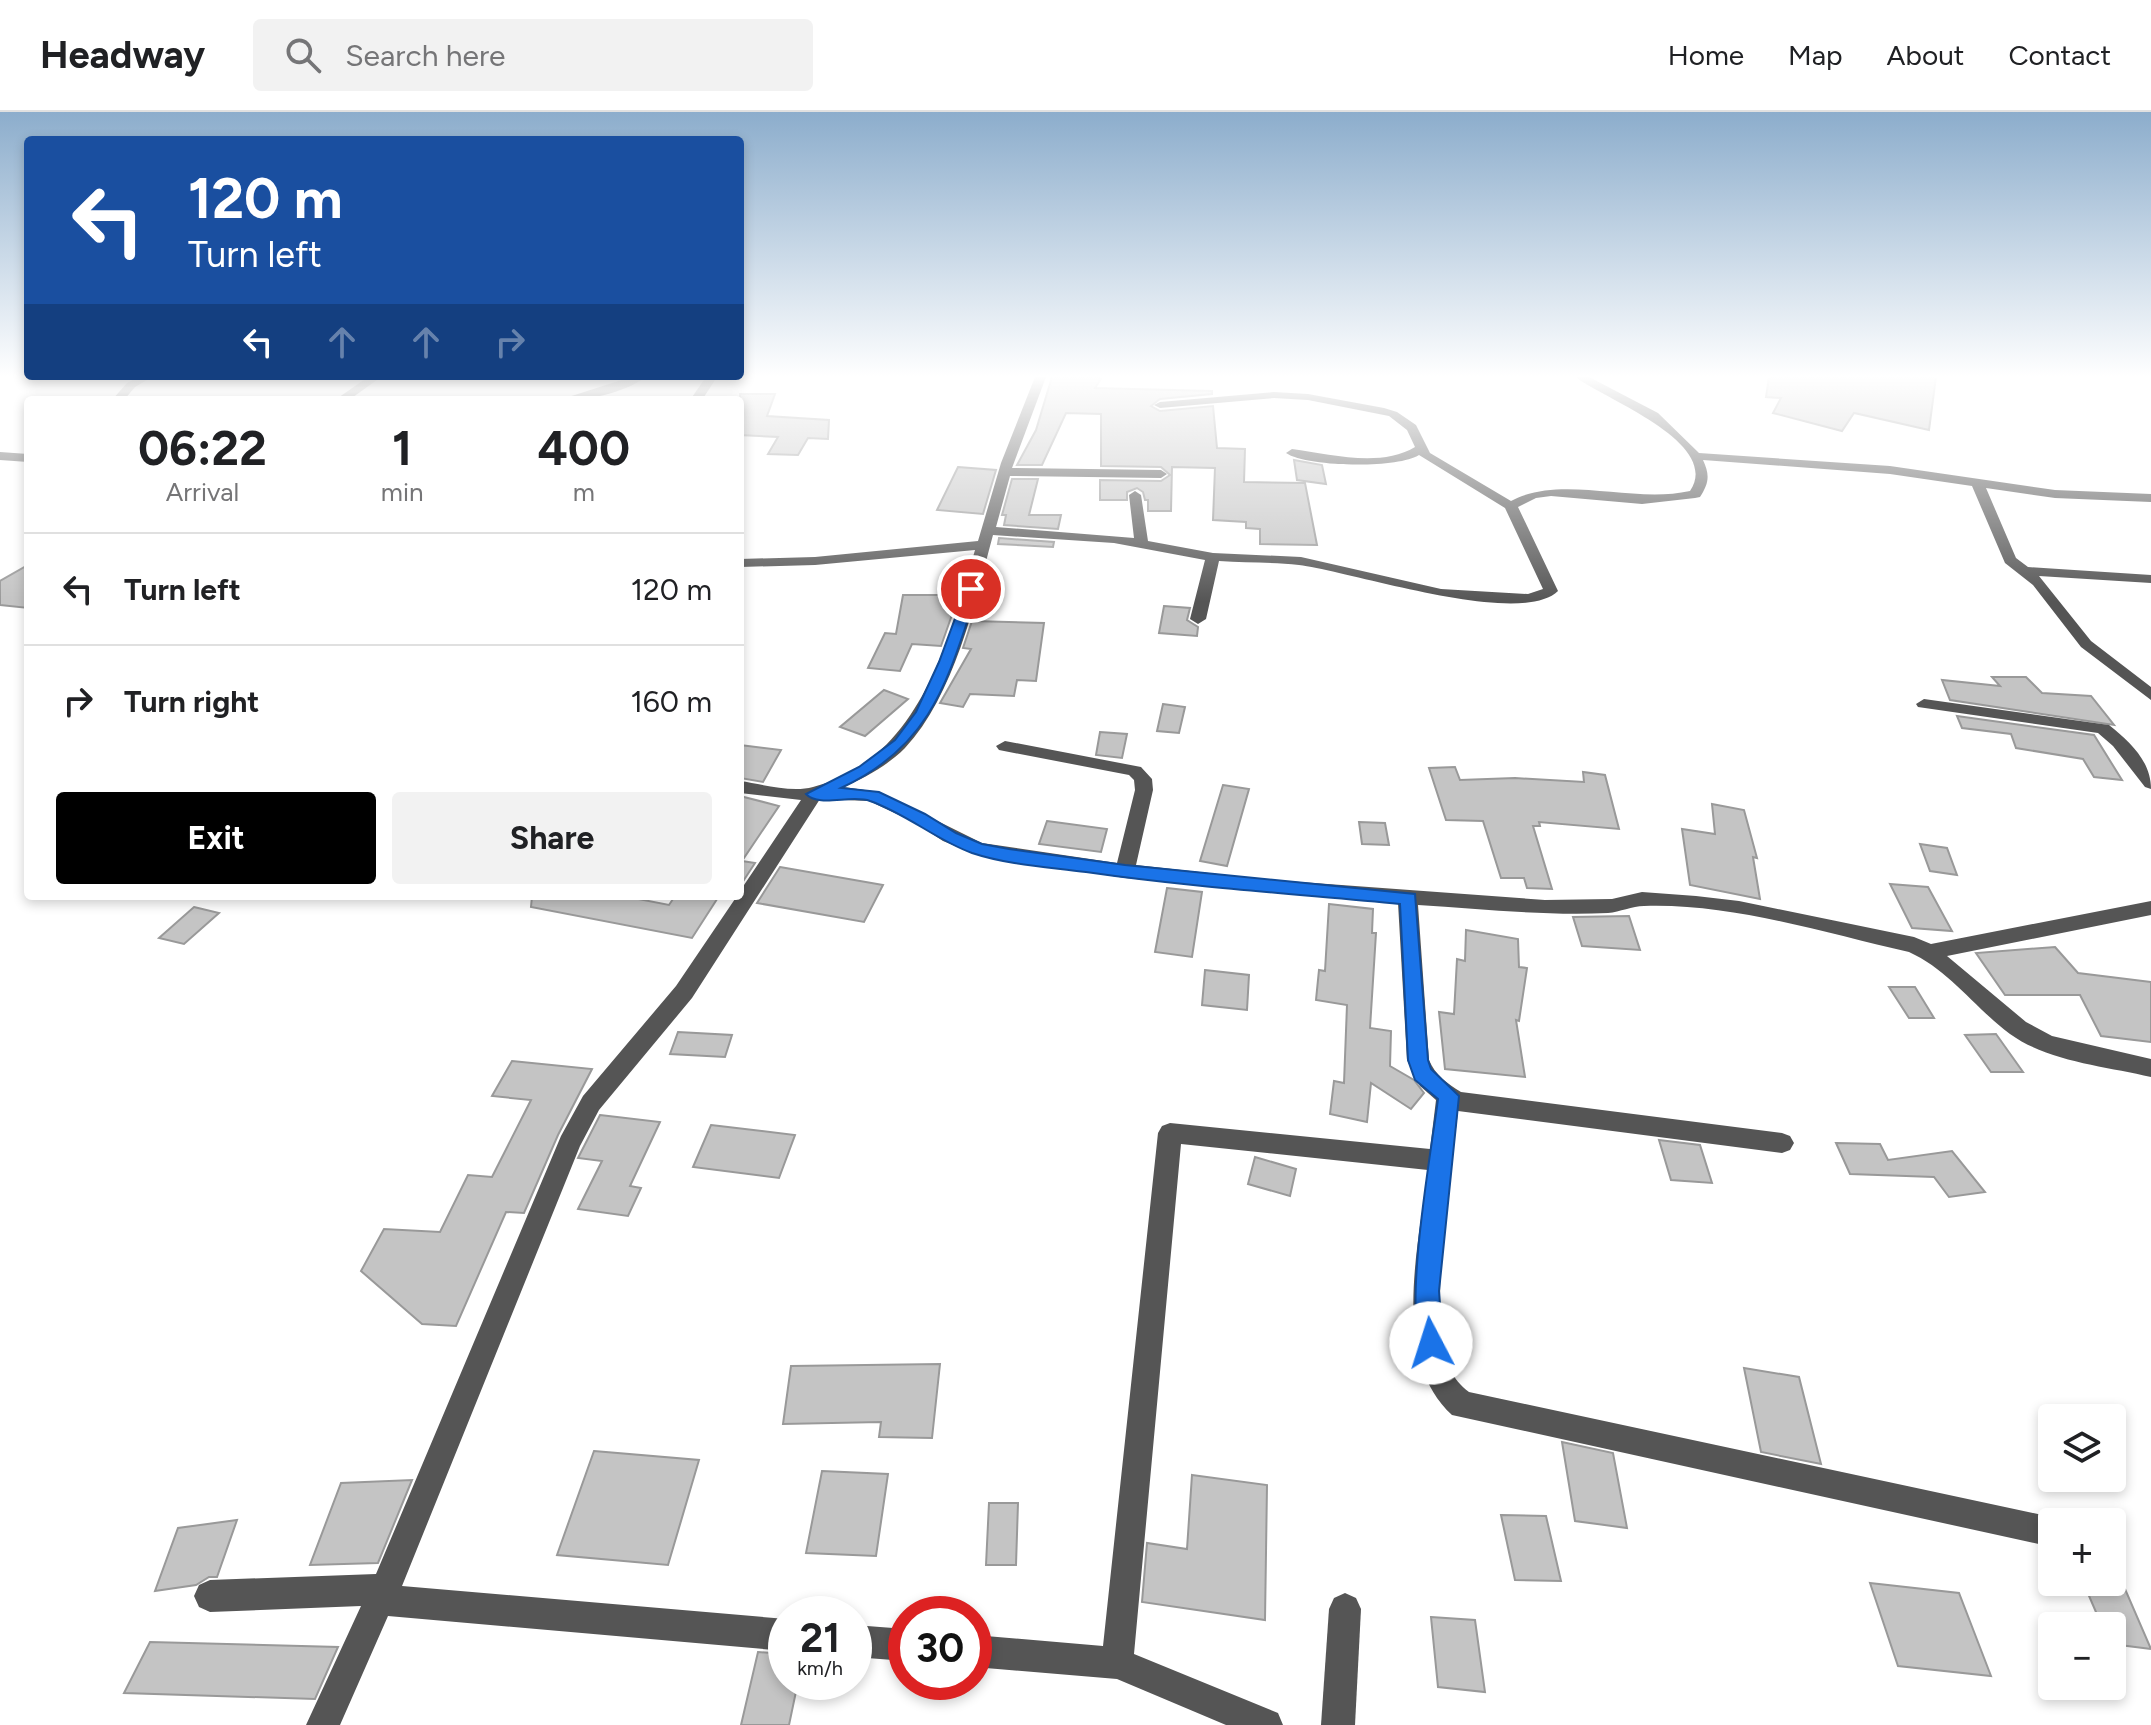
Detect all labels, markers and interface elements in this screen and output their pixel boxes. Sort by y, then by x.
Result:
search box [253,19,813,91]
text: Headway [40,32,205,78]
icon: search [281,33,325,77]
text: Search here [345,37,505,74]
text: Home [1668,38,1744,72]
text: Map [1788,38,1843,72]
text: About [1887,38,1964,72]
text: Contact [2008,38,2111,72]
text: 120 m [188,165,343,232]
icon: left [56,168,160,272]
text: Turn left [188,233,322,276]
icon: left [236,320,280,364]
icon: ahead [320,320,364,364]
icon: ahead [404,320,448,364]
icon: right [488,320,532,364]
text: 06:22 [138,419,267,477]
text: 1 [392,419,412,477]
text: 400 [537,419,630,477]
text: Arrival [166,476,239,508]
text: min [381,476,424,508]
text: m [573,476,595,508]
pin [937,555,1005,623]
icon: left [56,567,100,611]
icon: arrive [949,567,993,611]
text: Turn left [124,571,241,608]
text: 120 m [631,571,712,608]
icon: right [56,679,100,723]
text: Turn right [124,683,259,720]
text: 160 m [630,683,712,720]
button: Exit [56,792,376,884]
button: Share [392,792,712,884]
position arrow [1389,1301,1473,1385]
map controls [2038,1404,2126,1700]
button: layers [2038,1404,2126,1492]
button: + [2038,1508,2126,1596]
speed limit sign: 30 [888,1596,992,1700]
button: − [2038,1612,2126,1700]
text: 21 [800,1614,840,1662]
text: km/h [797,1656,843,1680]

